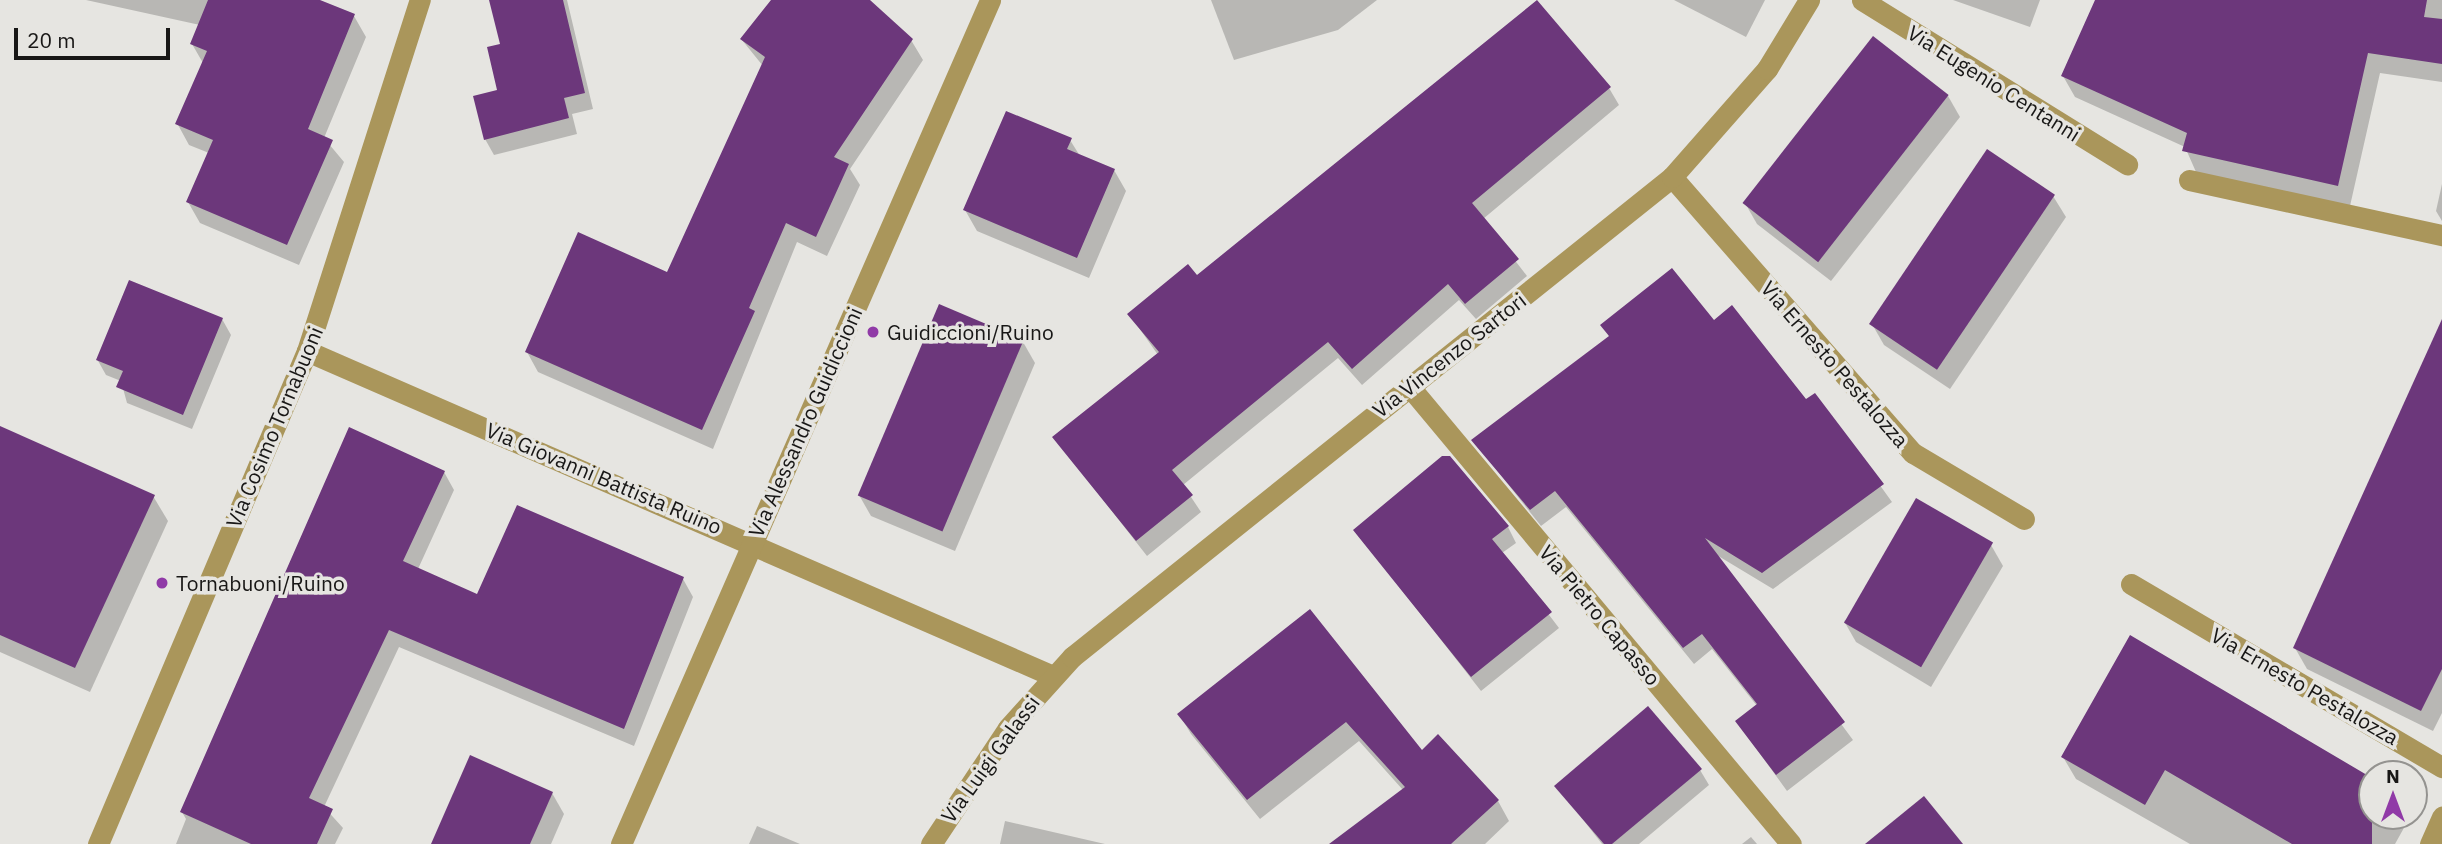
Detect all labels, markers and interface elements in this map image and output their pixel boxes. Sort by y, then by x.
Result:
scale bar [18,14,173,58]
street label: Via Eugenio Centanni [1903,20,2085,146]
text: 20 m [27,26,76,54]
street label: Via Ernesto Pestalozza [1756,276,1914,452]
street label: Via Vincenzo Sartori [1367,287,1531,423]
street label: Via Alessandro Guidiccioni [743,303,867,541]
place label: Guidiccioni/Ruino [887,319,1054,345]
street label: Via Cosimo Tornabuoni [220,323,328,531]
marker: Guidiccioni/Ruino [865,324,881,340]
street label: Via Giovanni Battista Ruino [482,417,726,539]
street label: Via Pietro Capasso [1534,540,1666,690]
place label: Tornabuoni/Ruino [176,570,345,596]
marker: Tornabuoni/Ruino [154,575,170,591]
street label: Via Ernesto Pestalozza [2207,622,2403,750]
street label: Via Luigi Galassi [935,690,1045,828]
north arrow [2358,760,2428,830]
text: N [2386,764,2400,788]

